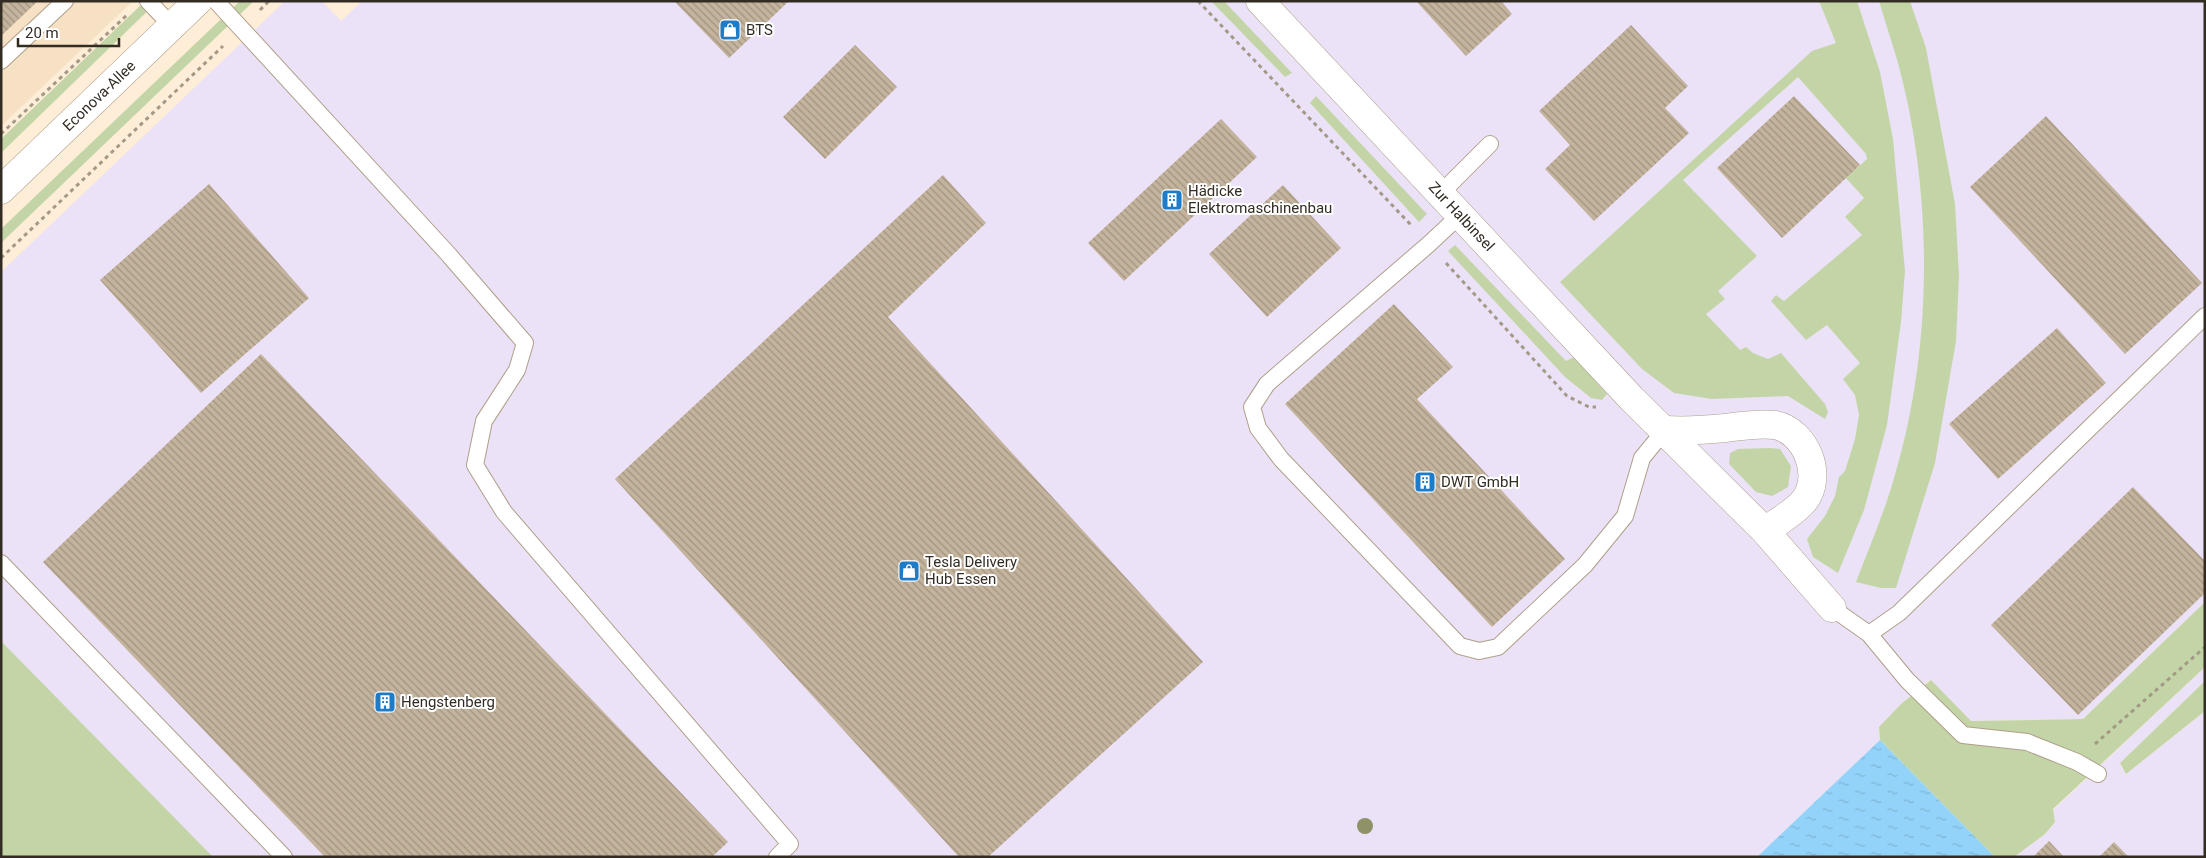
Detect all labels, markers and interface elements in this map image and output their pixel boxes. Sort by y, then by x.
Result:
scale bar [18,15,119,47]
shop icon: BTS [718,18,742,42]
place label: BTS [746,21,773,39]
text: 20 m [25,24,59,42]
street label: Econova-Allee [59,57,139,135]
street label: Zur Halbinsel [1425,178,1498,255]
place label: Hädicke Elektromaschinenbau [1188,182,1332,217]
building icon: Hädicke Elektromaschinenbau [1160,188,1184,212]
building icon: DWT GmbH [1413,470,1437,494]
place label: DWT GmbH [1441,473,1519,491]
place label: Tesla Delivery Hub Essen [925,553,1017,588]
shop icon: Tesla Delivery Hub Essen [897,559,921,583]
building icon: Hengstenberg [373,690,397,714]
place label: Hengstenberg [401,693,495,711]

